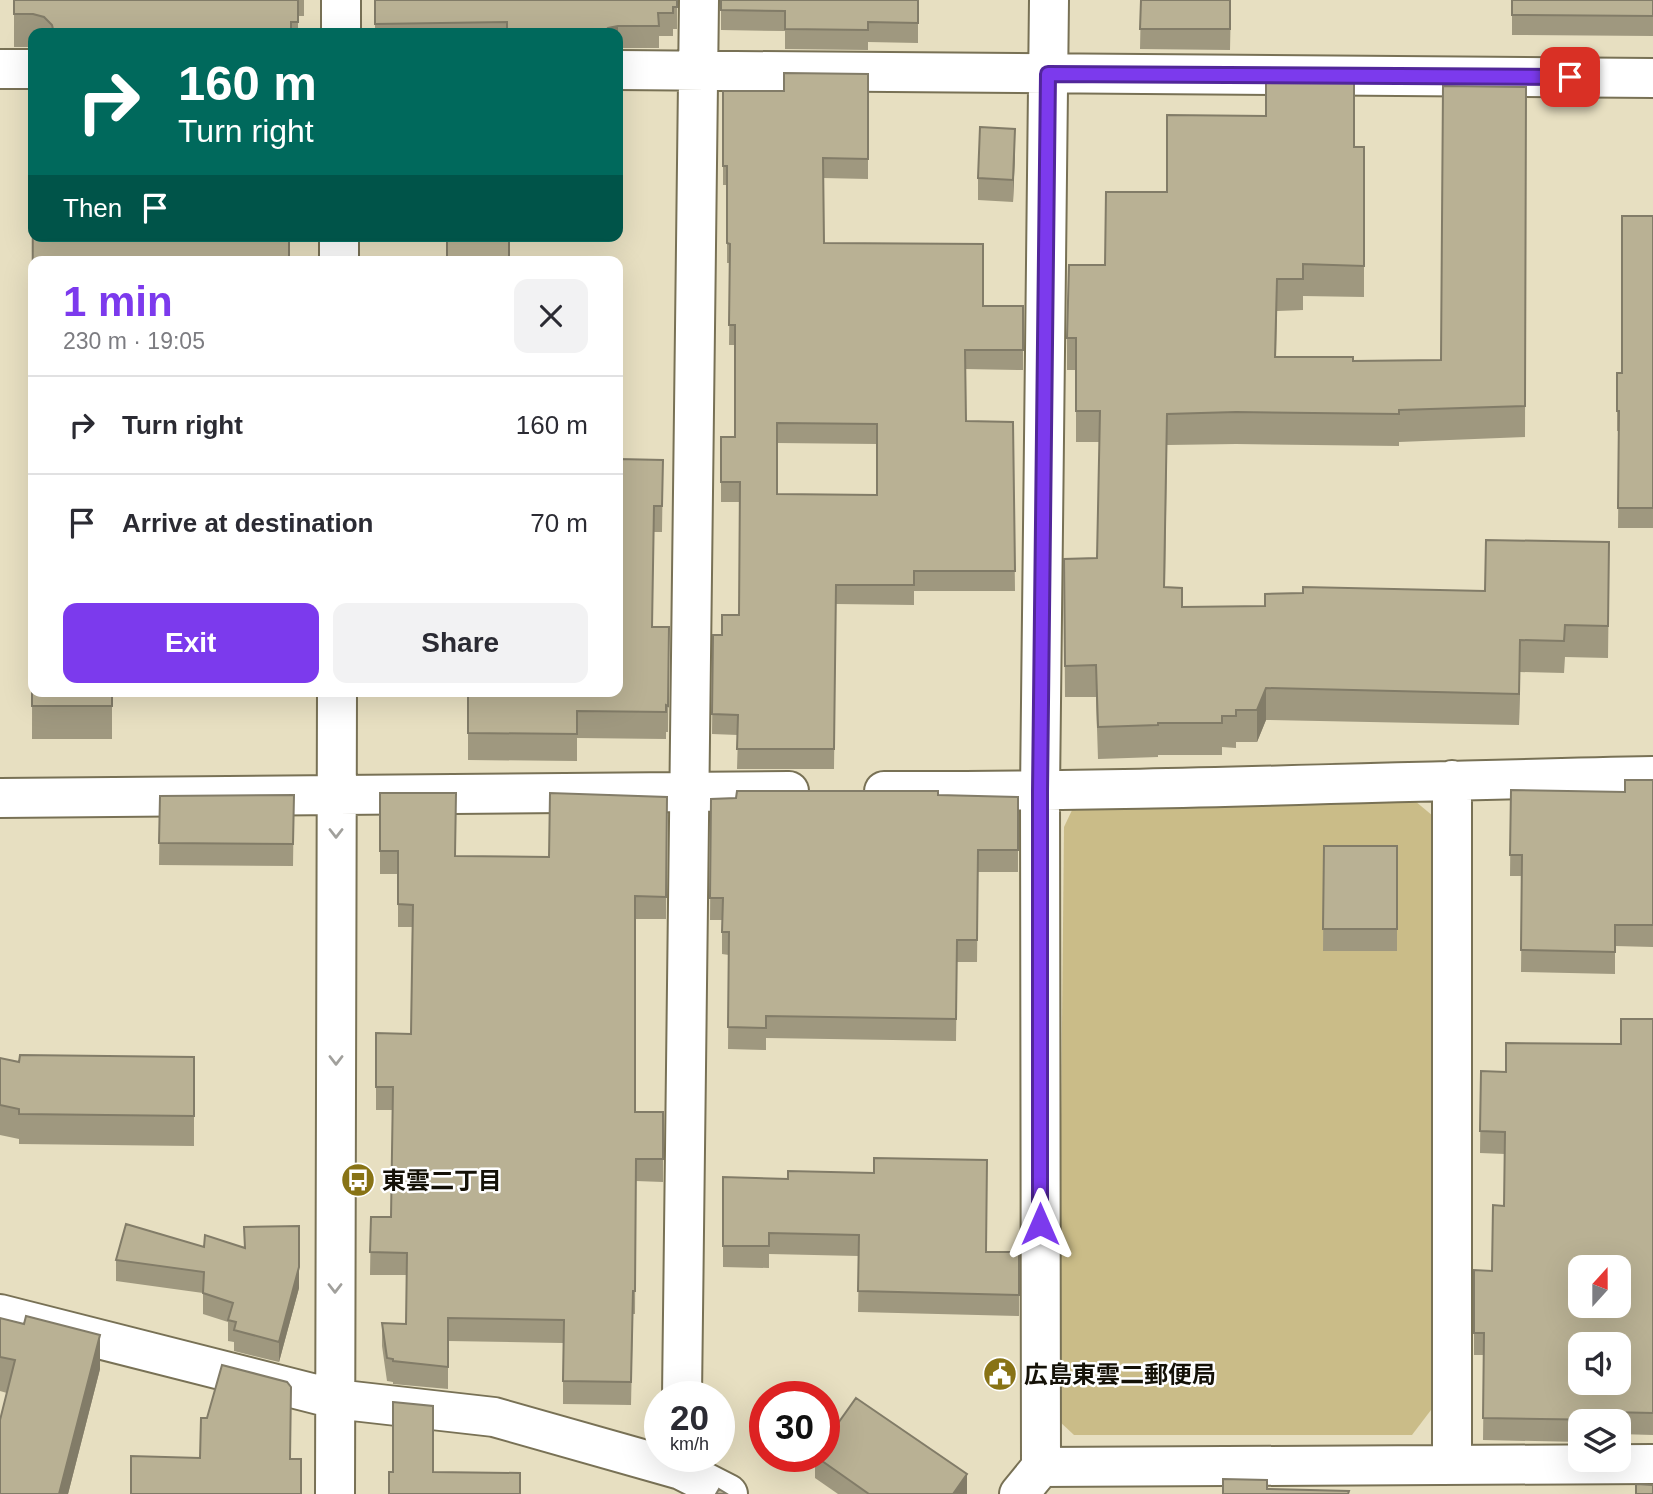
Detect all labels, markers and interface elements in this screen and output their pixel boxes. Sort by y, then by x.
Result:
pin [1540,47,1600,107]
icon: right [63,56,154,147]
text: 160 m [178,56,317,110]
icon: arrive [1551,58,1589,96]
text: Turn right [178,113,314,149]
icon: arrive [136,189,174,227]
text: Then [63,193,122,223]
text: 1 min [63,278,173,325]
button: close [514,279,588,353]
text: 230 m · 19:05 [63,328,205,354]
icon: right [63,406,101,444]
text: Turn right [122,410,243,440]
text: 160 m [516,410,588,440]
icon: arrive [63,504,101,542]
text: Arrive at destination [122,508,373,538]
text: 70 m [530,508,588,538]
button: Exit [63,603,319,683]
button: Share [333,603,588,683]
one-way arrow [328,828,344,839]
one-way arrow [328,1056,344,1066]
bus stop icon: 東雲二丁目 [339,1161,377,1199]
place label: 東雲二丁目 [382,1167,502,1194]
position arrow [1003,1187,1077,1261]
north arrow [1568,1255,1631,1318]
map controls [1568,1255,1631,1472]
one-way arrow [327,1283,343,1294]
button: sound [1568,1332,1631,1395]
public building icon: 広島東雲二郵便局 [981,1355,1019,1393]
place label: 広島東雲二郵便局 [1024,1361,1216,1388]
speed limit sign: 30 [749,1381,840,1472]
text: 20 [670,1398,709,1437]
button: layers [1568,1409,1631,1472]
text: km/h [670,1434,709,1454]

